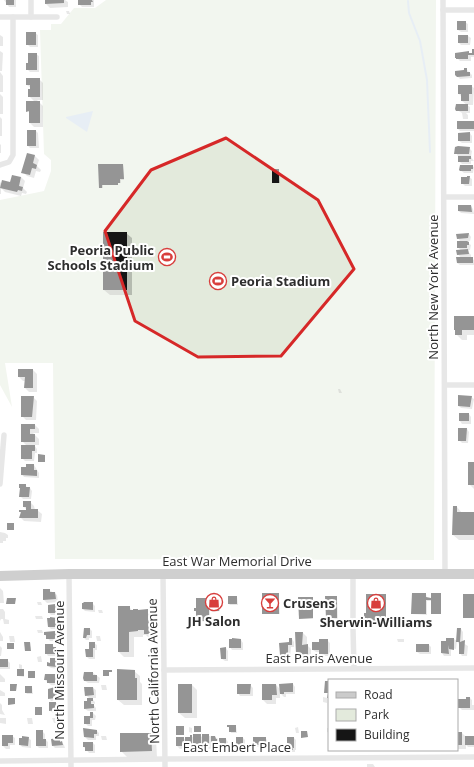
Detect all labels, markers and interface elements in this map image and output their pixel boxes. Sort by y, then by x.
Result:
street label: North New York Avenue [424,214,442,360]
place label: Peoria Public Schools Stadium [48,241,154,274]
sports icon: Peoria Public Schools Stadium [157,247,177,267]
sports icon: Peoria Stadium [208,271,228,291]
place label: Peoria Stadium [231,272,330,290]
street label: East War Memorial Drive [162,552,312,570]
shop icon: JH Salon [204,592,224,612]
bar icon: Crusens [260,593,280,613]
shop icon: Sherwin-Williams [366,593,386,613]
place label: Crusens [283,594,335,612]
street label: North California Avenue [143,598,163,744]
street label: North Missouri Avenue [50,600,68,740]
place label: JH Salon [186,612,241,630]
place label: Sherwin-Williams [320,613,432,631]
street label: East Paris Avenue [265,649,373,667]
legend [328,679,458,751]
text: Road [364,686,393,703]
text: Park [364,706,390,723]
text: Building [364,726,410,743]
street label: East Embert Place [183,738,291,756]

